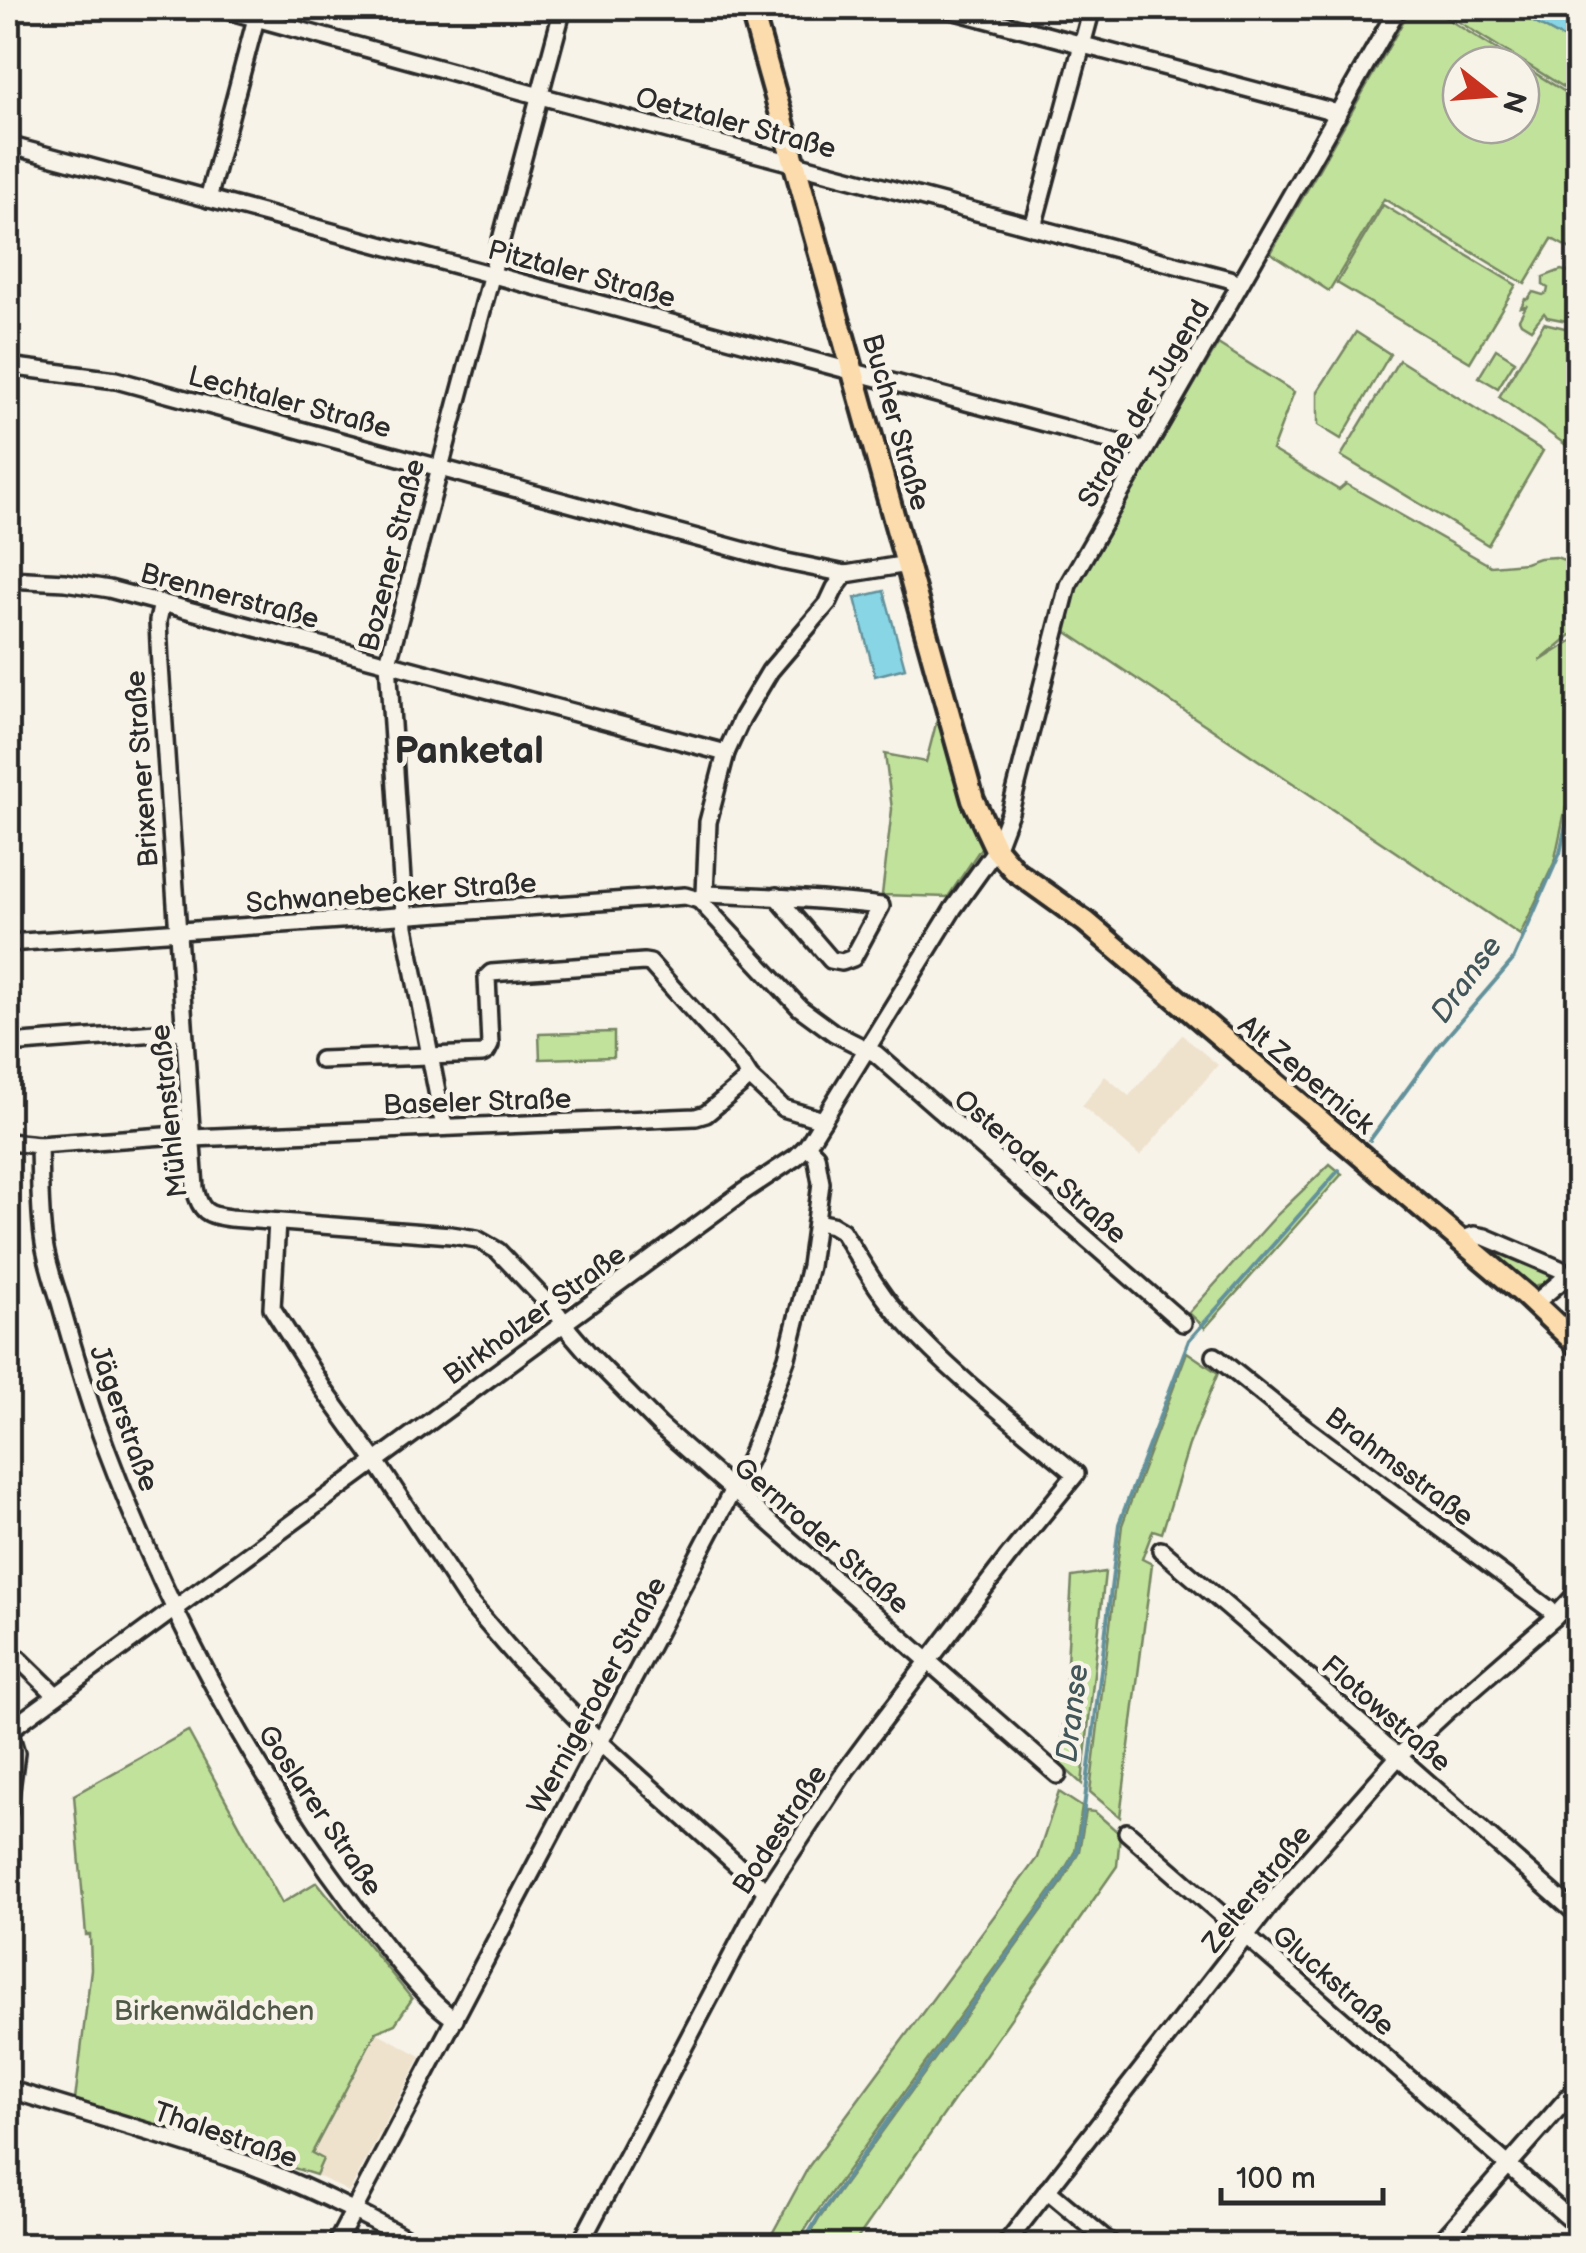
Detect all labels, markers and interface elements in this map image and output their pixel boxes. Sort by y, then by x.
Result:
north arrow [1441,45,1541,145]
street label: Oetztaler Straße [632,81,839,166]
text: N [1495,87,1532,117]
street label: Pitztaler Straße [484,234,679,315]
street label: Straße der Jugend [1071,294,1217,513]
street label: Bucher Straße [855,330,937,514]
street label: Lechtaler Straße [185,359,395,445]
street label: Bozener Straße [353,456,432,655]
street label: Brennerstraße [137,557,323,636]
street label: Brixener Straße [119,669,166,869]
district label: Panketal [394,729,544,774]
street label: Schwanebecker Straße [245,867,538,920]
water label: Dranse [1423,929,1510,1030]
street label: Alt Zepernick [1231,1009,1381,1142]
street label: Mühlenstraße [144,1023,195,1199]
street label: Baseler Straße [382,1083,572,1122]
street label: Osteroder Straße [947,1083,1133,1251]
street label: Birkholzer Straße [437,1238,632,1392]
street label: Jägerstraße [82,1341,165,1496]
street label: Brahmsstraße [1318,1401,1480,1534]
street label: Gernroder Straße [726,1451,916,1621]
street label: Wernigeroder Straße [521,1571,674,1820]
street label: Flotowstraße [1315,1649,1457,1779]
water label: Dranse [1049,1662,1097,1764]
street label: Goslarer Straße [250,1719,389,1903]
street label: Bodestraße [726,1759,834,1901]
street label: Zelterstraße [1195,1819,1319,1960]
street label: Gluckstraße [1265,1919,1401,2043]
park label: Birkenwäldchen [114,1995,314,2028]
street label: Thalestraße [149,2095,302,2175]
scale bar [1221,2143,1384,2205]
text: 100 m [1236,2161,1316,2197]

